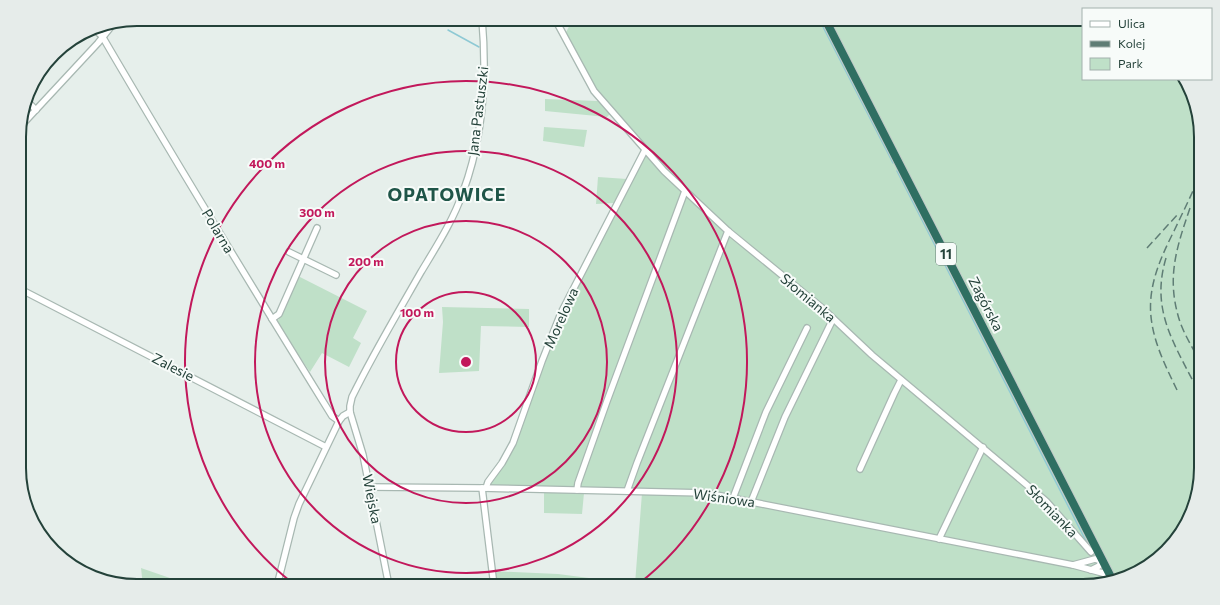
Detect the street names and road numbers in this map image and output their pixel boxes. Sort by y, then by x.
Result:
street label: Jana Pastuszki [464,65,491,157]
street label: Polarna [199,205,238,256]
road number: 11 [936,243,956,265]
street label: Słomianka [777,270,839,326]
street label: Zagórska [965,274,1007,334]
street label: Morelowa [540,285,581,351]
street label: Zalesie [149,349,197,384]
street label: Wiejska [359,473,386,525]
street label: Słomianka [1023,481,1082,541]
street label: Wiśniowa [692,485,756,510]

